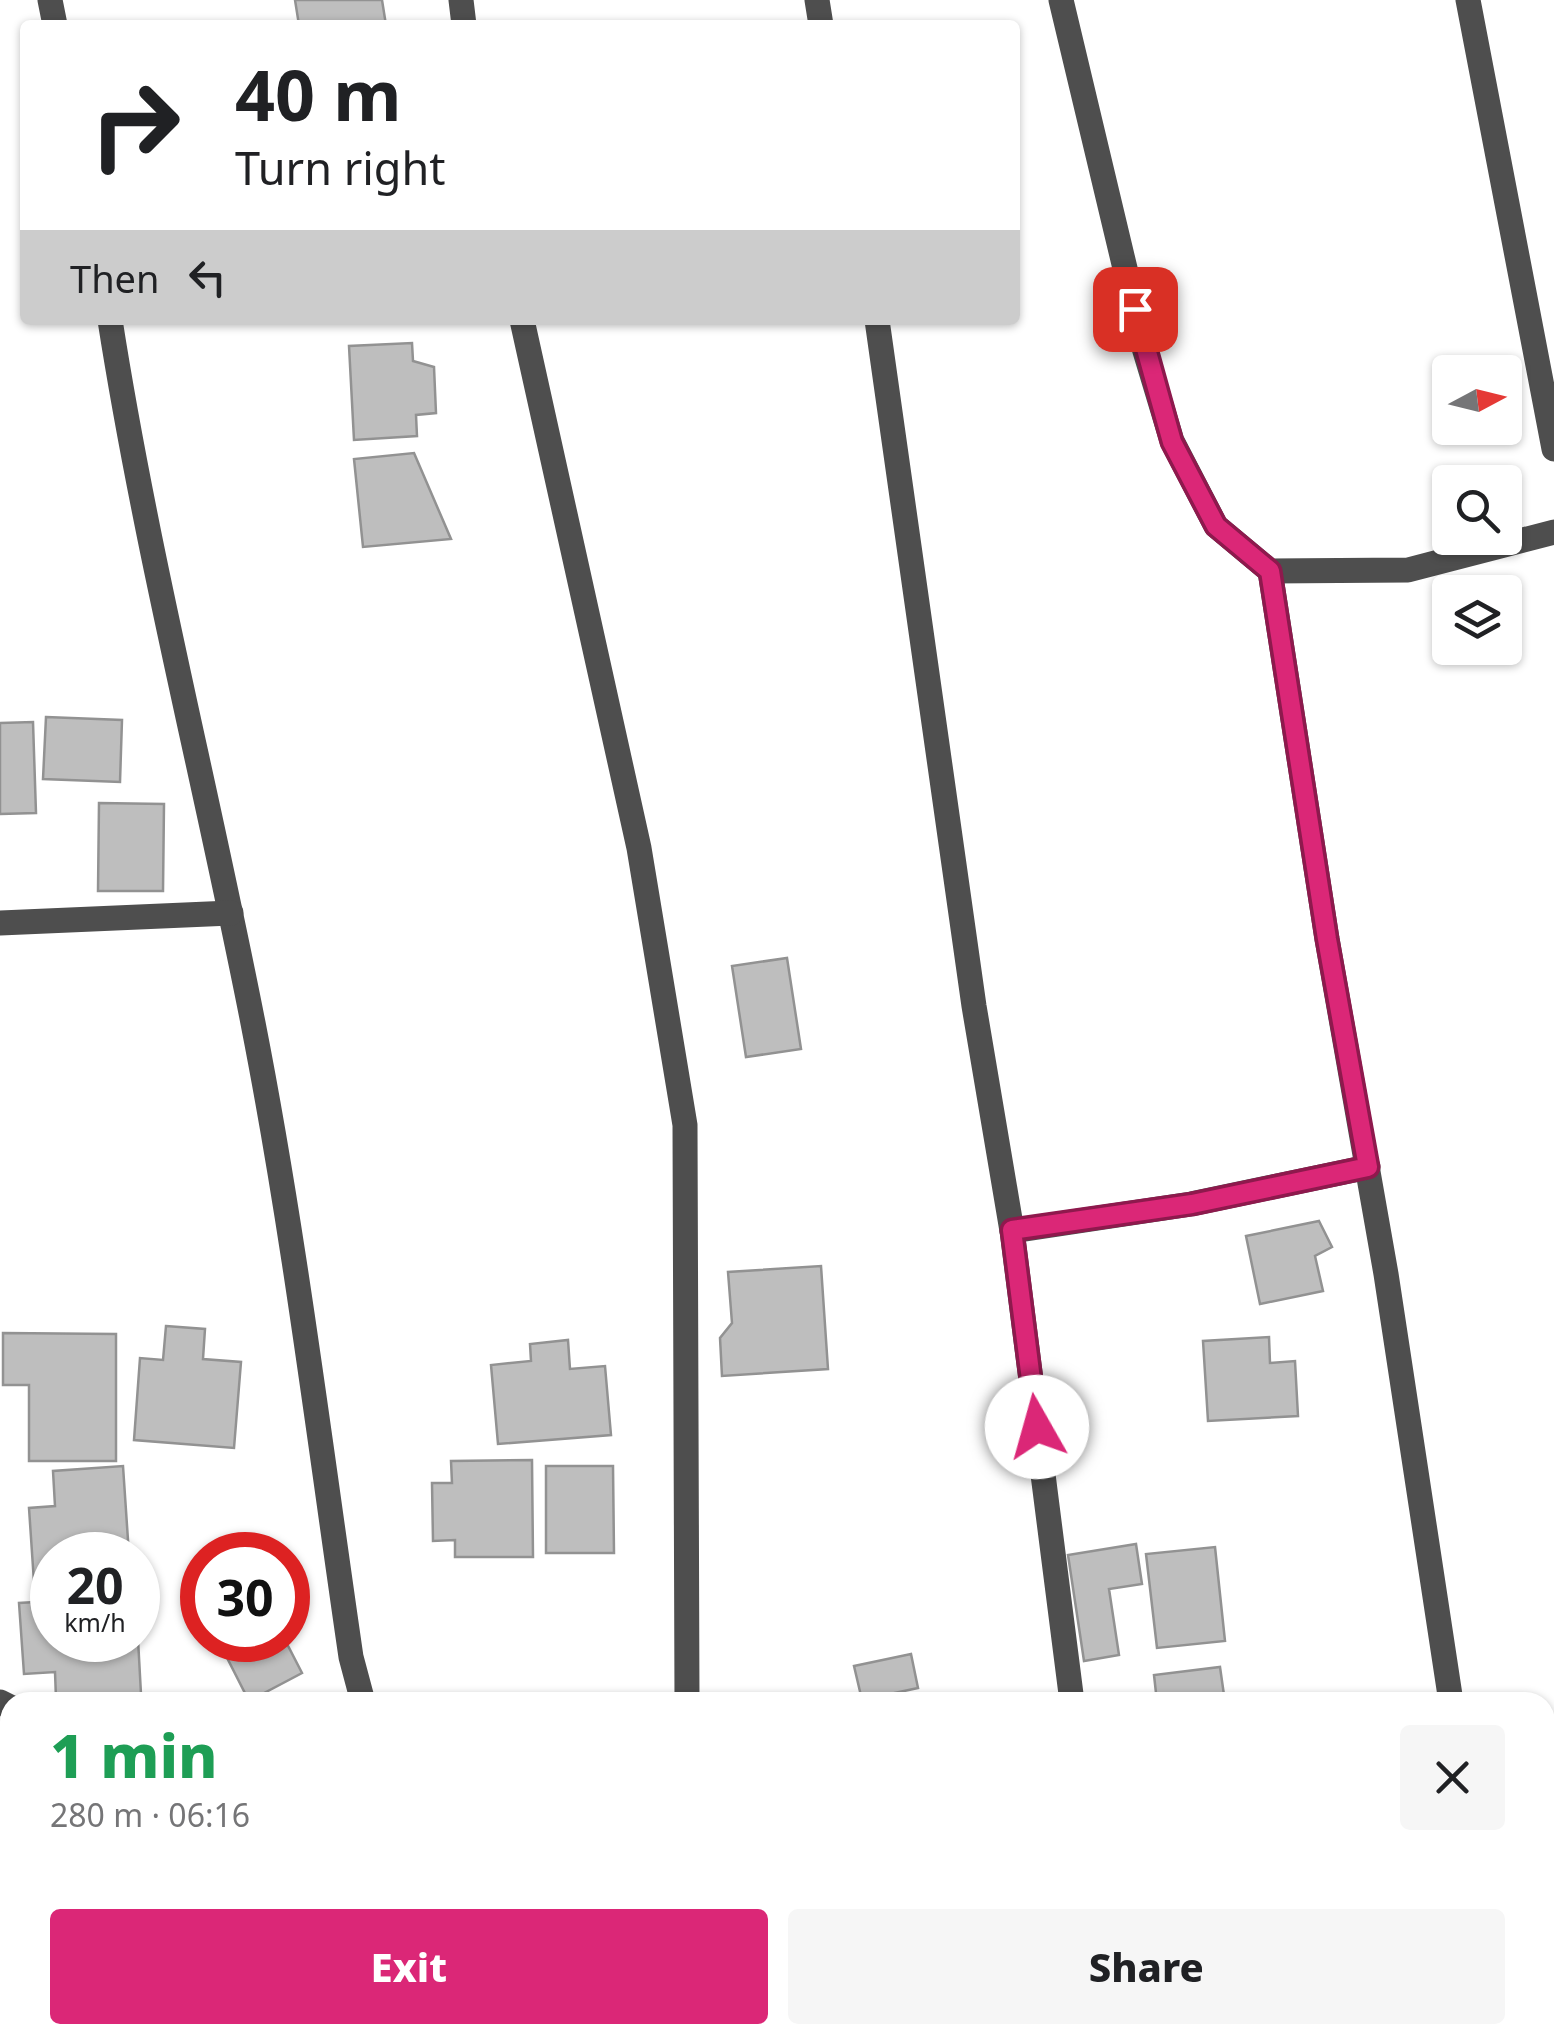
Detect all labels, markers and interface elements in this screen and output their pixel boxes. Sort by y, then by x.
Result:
text: 40 m [235,46,402,142]
icon: right [70,60,200,190]
text: Turn right [235,137,446,198]
icon: left [180,250,235,305]
text: Then [70,252,160,304]
pin [1093,267,1178,352]
icon: arrive [1108,282,1163,337]
north arrow [1432,355,1522,445]
map controls [1432,355,1522,665]
button: search [1432,465,1522,555]
button: layers [1432,575,1522,665]
position arrow [985,1375,1089,1479]
speed limit sign: 30 [180,1532,310,1662]
text: 20 [66,1551,124,1619]
text: km/h [64,1605,126,1639]
text: 1 min [50,1714,218,1796]
button: close [1400,1725,1505,1830]
text: 280 m · 06:16 [50,1793,250,1836]
button: Exit [50,1909,768,2024]
button: Share [788,1909,1505,2024]

